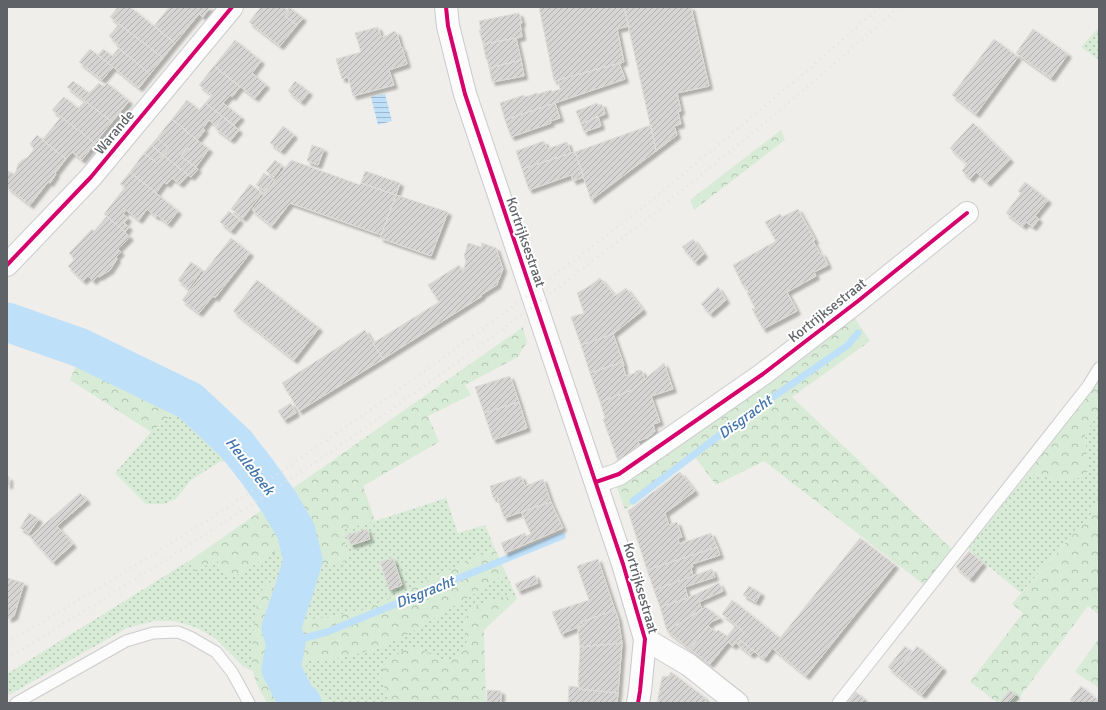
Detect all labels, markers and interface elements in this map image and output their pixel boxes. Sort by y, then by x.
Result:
street label: Warande [91,107,138,158]
street label: Kortrijksestraat [502,195,549,289]
street label: Kortrijksestraat [785,275,870,346]
water label: Disgracht [715,391,777,442]
water label: Heulebeek [222,434,279,500]
street label: Kortrijksestraat [619,541,662,636]
water label: Disgracht [393,571,459,612]

